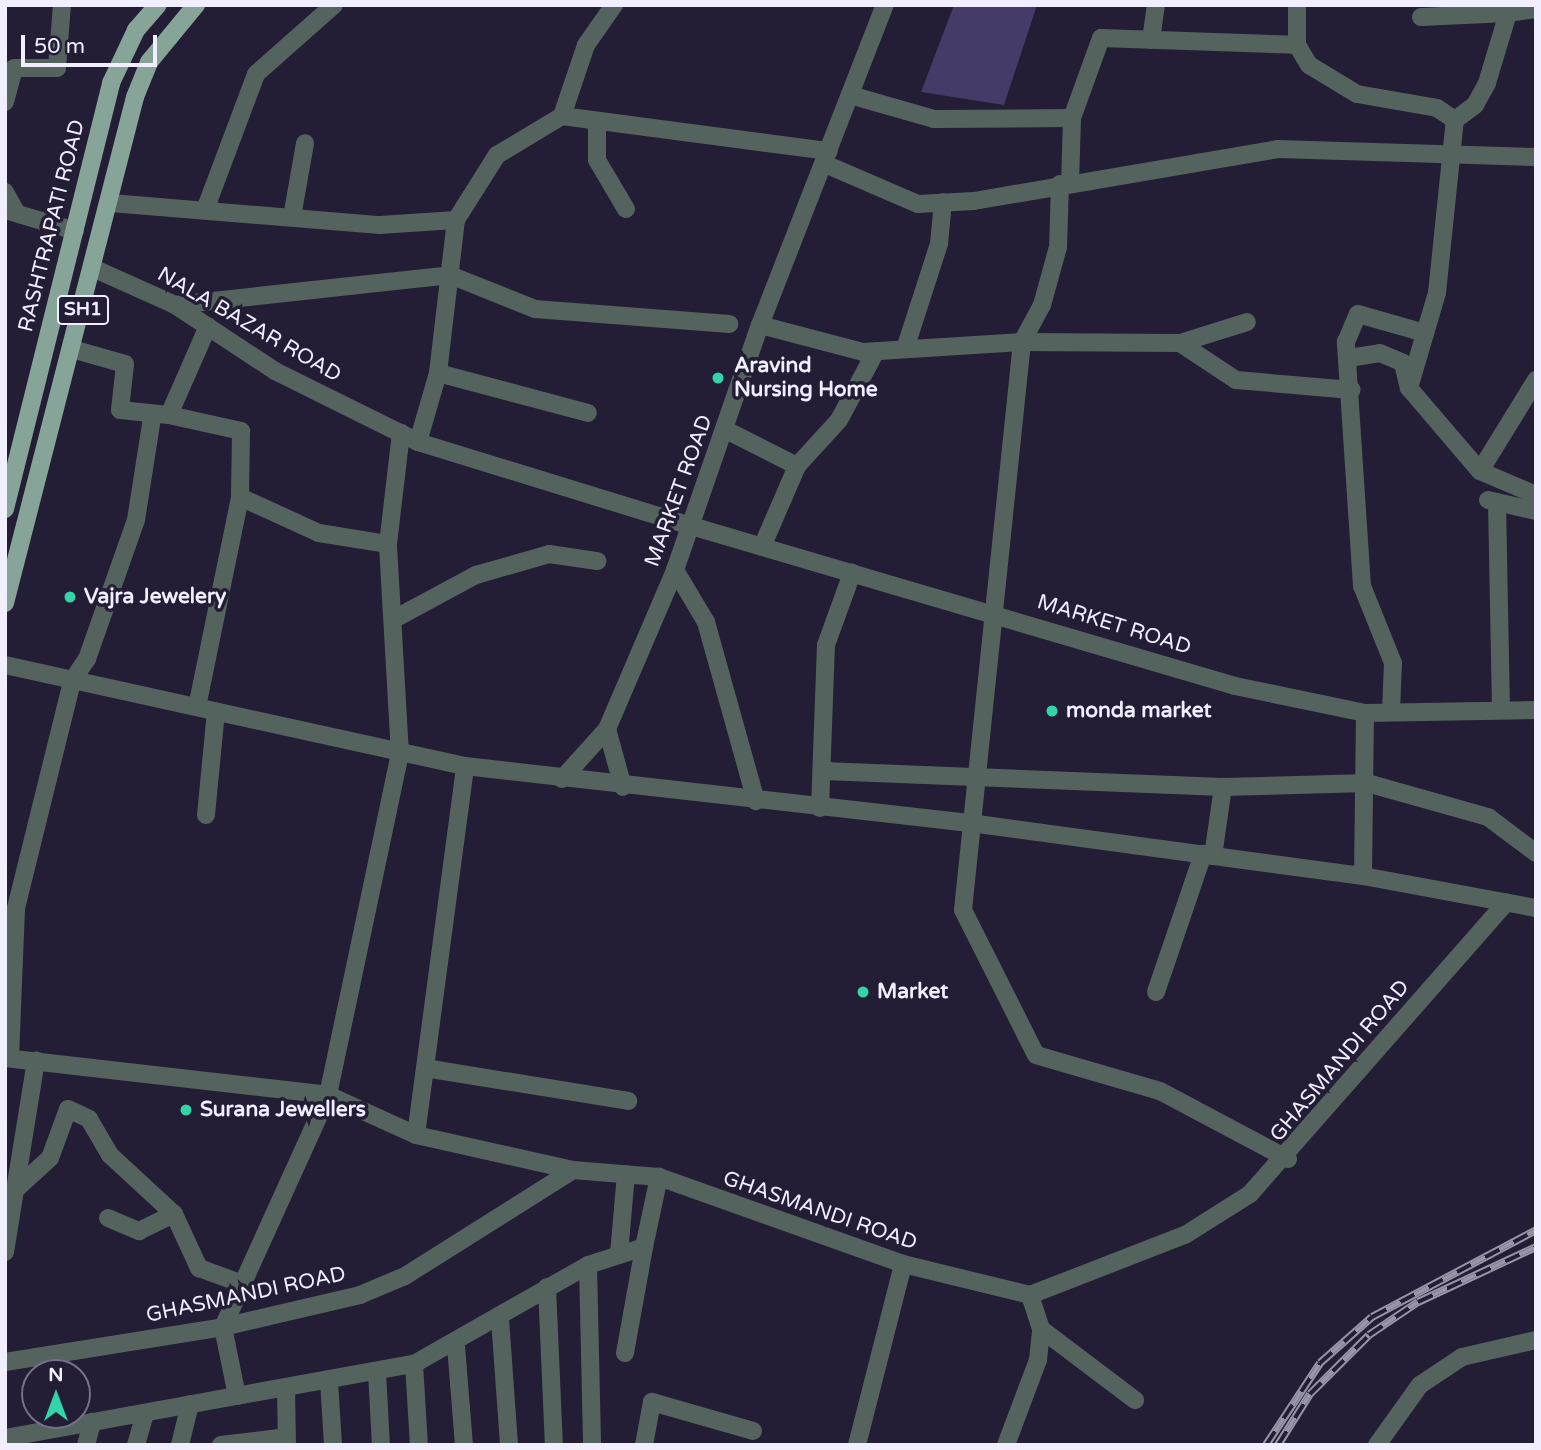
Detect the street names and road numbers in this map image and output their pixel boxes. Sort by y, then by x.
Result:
street label: RASHTRAPATI ROAD [13,117,91,335]
street label: NALA BAZAR ROAD [153,262,345,388]
road number: SH1 [57,294,109,326]
street label: MARKET ROAD [640,412,718,570]
street label: MARKET ROAD [1034,590,1194,660]
street label: GHASMANDI ROAD [1265,975,1415,1147]
street label: GHASMANDI ROAD [720,1166,920,1256]
street label: GHASMANDI ROAD [144,1262,348,1328]

